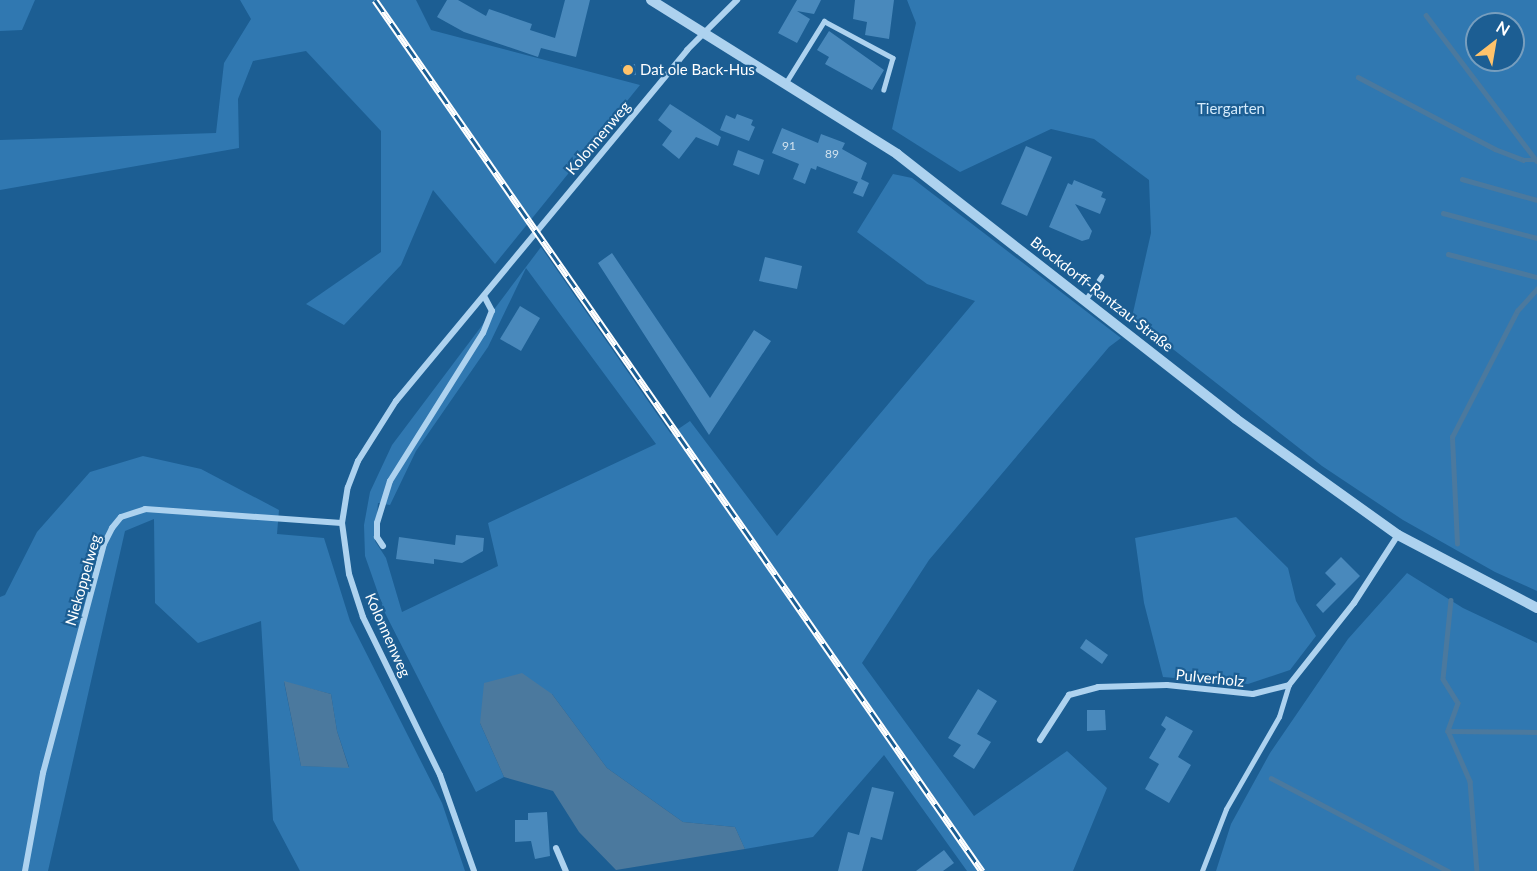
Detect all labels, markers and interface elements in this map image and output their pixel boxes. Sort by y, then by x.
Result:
north arrow [1465,12,1525,72]
text: N [1493,17,1514,39]
place label: Dat ole Back-Hus [640,61,755,79]
marker: Dat ole Back-Hus [621,63,635,77]
street label: Kolonnenweg [562,98,634,178]
park label: Tiergarten [1197,100,1265,118]
house number: 91 [782,139,796,153]
house number: 89 [825,147,839,161]
street label: Brockdorff-Rantzau-Straße [1027,233,1177,355]
street label: Niekoppelweg [61,532,105,628]
street label: Kolonnenweg [361,590,415,680]
street label: Pulverholz [1175,665,1245,691]

